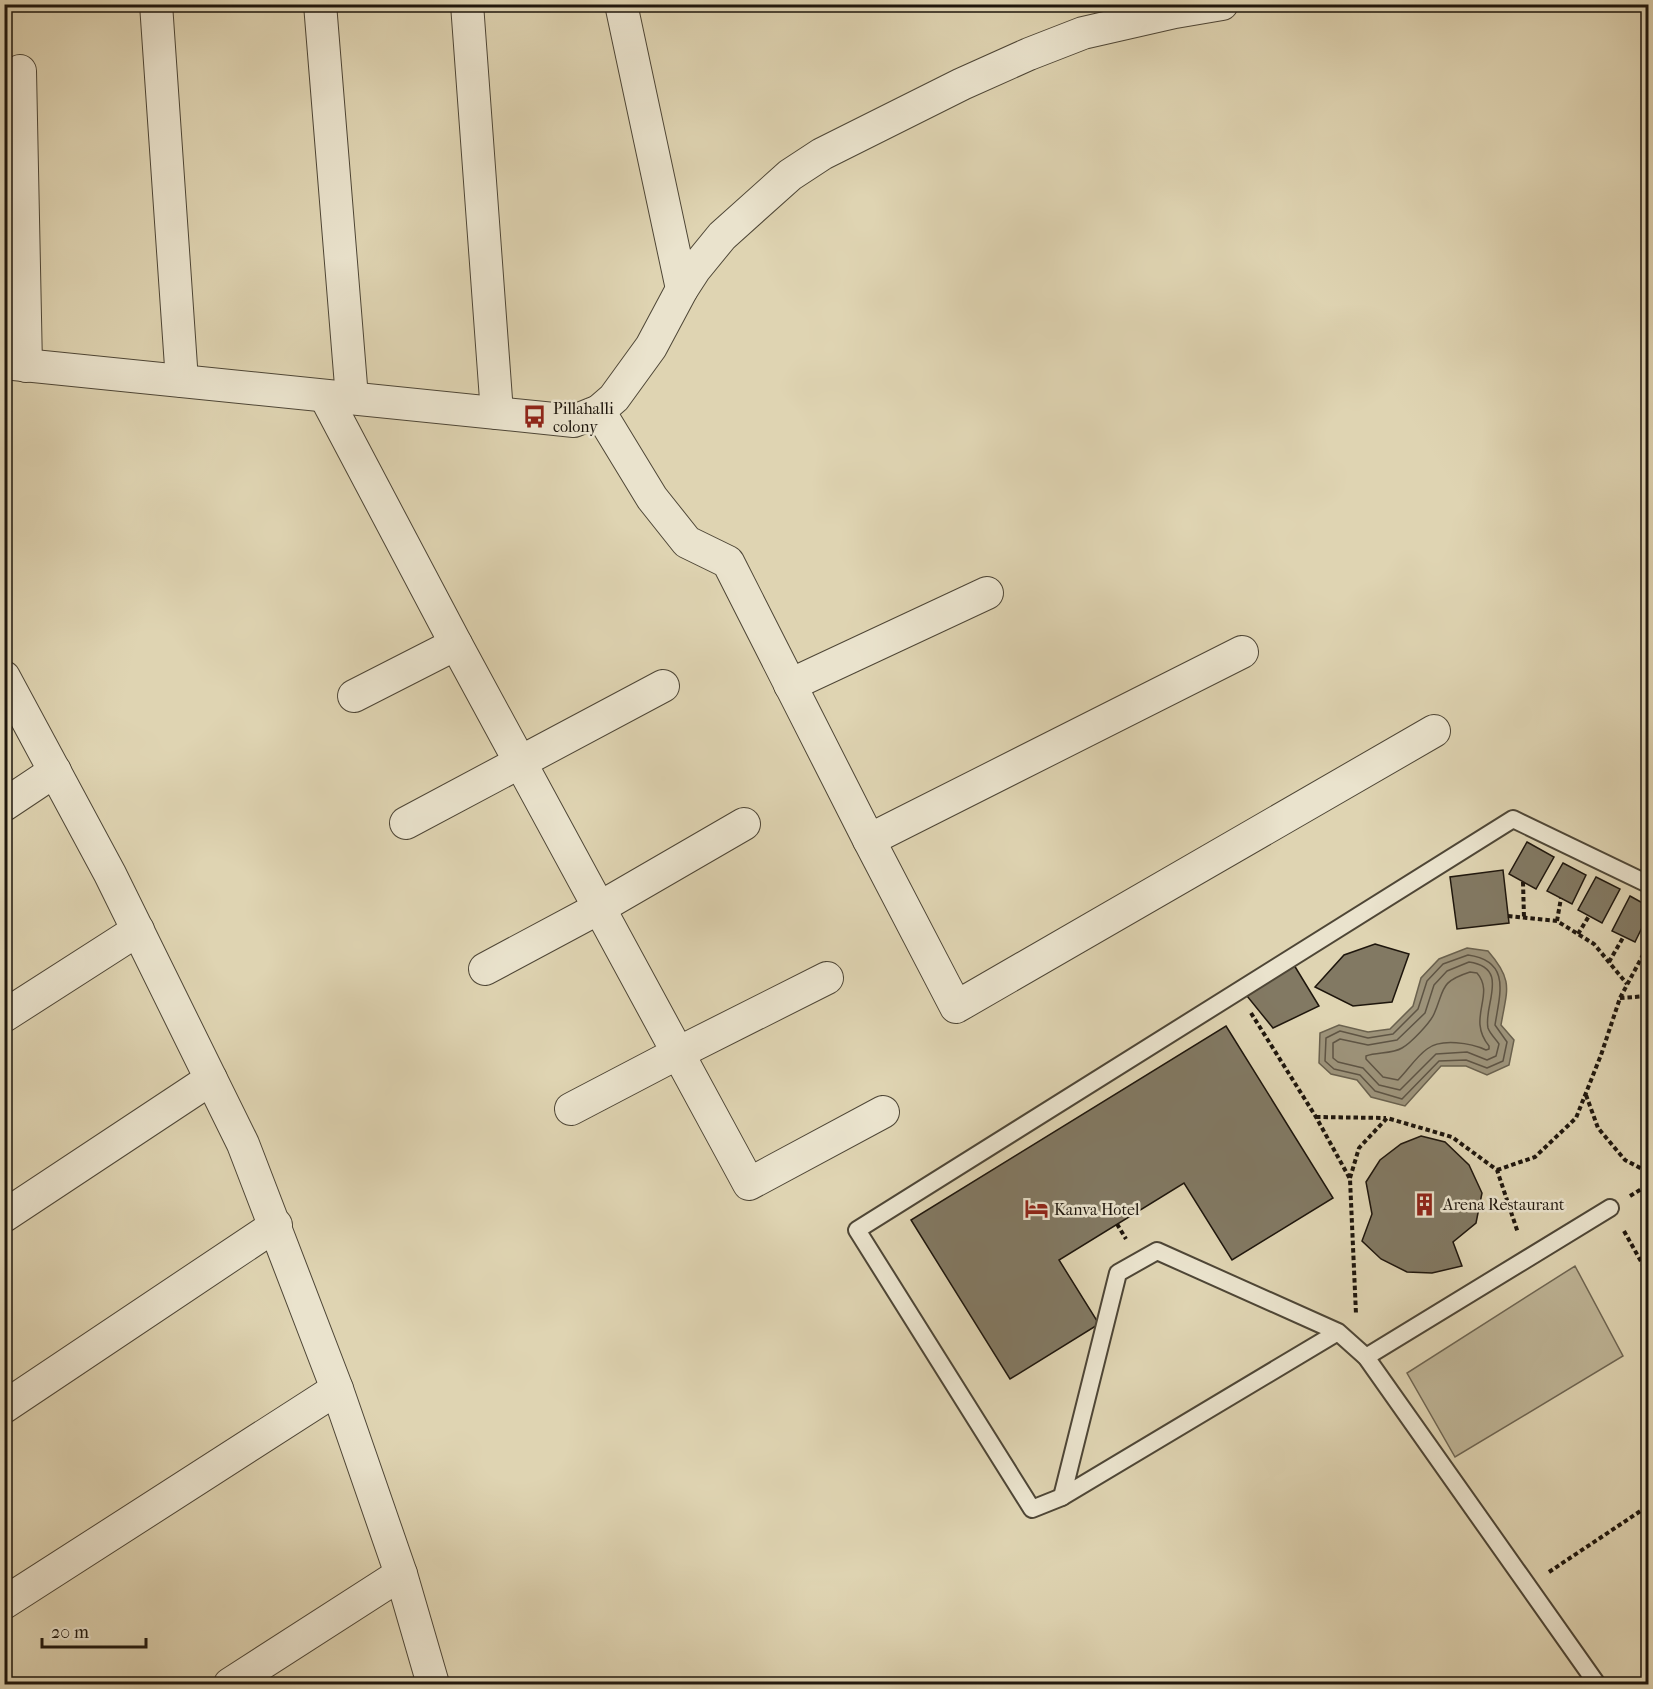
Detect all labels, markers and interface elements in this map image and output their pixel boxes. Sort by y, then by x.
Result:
place label: Pillahalli colony [553,399,614,436]
bus stop icon: Pillahalli colony [522,404,548,430]
building icon: Arena Restaurant [1412,1191,1438,1217]
place label: Arena Restaurant [1442,1195,1565,1214]
hotel icon: Kanva Hotel [1023,1196,1049,1222]
place label: Kanva Hotel [1054,1200,1140,1219]
scale bar [42,1611,146,1649]
text: 20 m [51,1622,89,1643]

